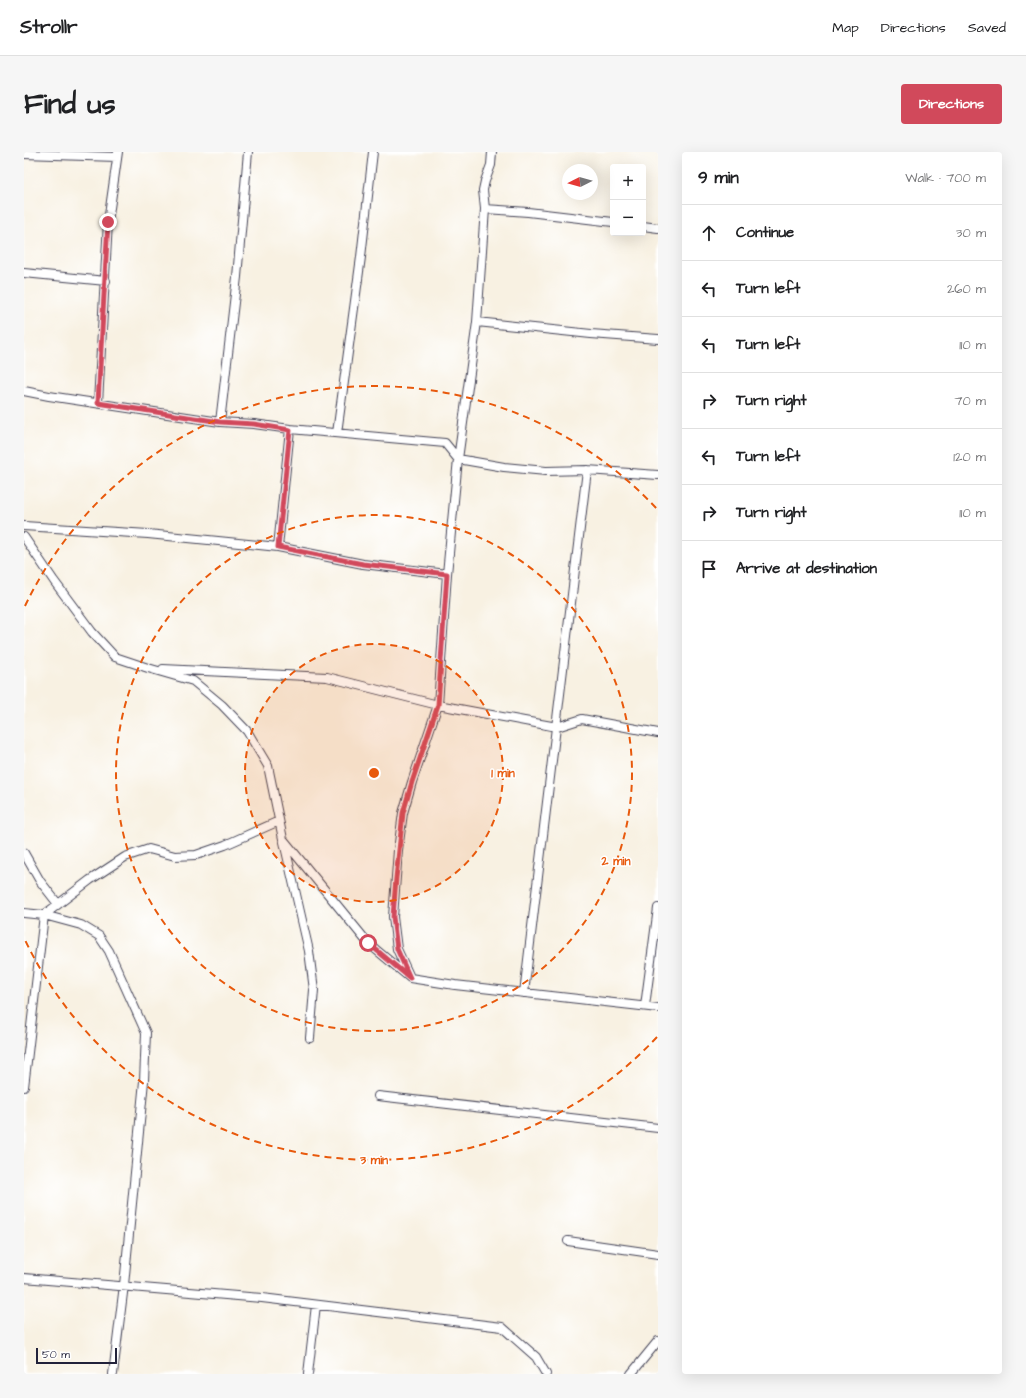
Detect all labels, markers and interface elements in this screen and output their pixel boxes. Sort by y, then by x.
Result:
text: Strollr [20,14,78,41]
text: Map [832,18,859,38]
text: Directions [881,18,946,38]
text: Saved [968,18,1006,38]
button: Directions [901,84,1002,124]
text: Find us [24,85,115,124]
north arrow [562,164,598,200]
map controls [610,164,646,236]
button: + [610,164,646,200]
text: 9 min [698,166,739,190]
text: Walk · 700 m [905,169,986,187]
button: − [610,200,646,236]
route end [99,213,117,231]
icon: ahead [698,222,720,244]
text: Continue [736,222,794,243]
text: 30 m [956,224,986,242]
icon: left [698,278,720,300]
text: Turn left [736,278,800,299]
text: 260 m [947,280,986,298]
icon: left [698,334,720,356]
text: Turn left [736,334,800,355]
text: 110 m [959,336,986,354]
icon: right [698,390,720,412]
text: Turn right [736,390,807,411]
text: 70 m [954,392,986,410]
icon: left [698,446,720,468]
text: Turn left [736,446,800,467]
text: 120 m [953,448,986,466]
icon: right [698,502,720,524]
text: Turn right [736,502,807,523]
text: 110 m [959,504,986,522]
icon: arrive [698,558,720,580]
text: Arrive at destination [736,558,877,579]
text: 1 min [491,765,515,782]
centre of rings [367,766,381,780]
text: 2 min [601,853,630,870]
route start [359,934,377,952]
text: 3 min [359,1152,388,1169]
scale bar [36,1346,117,1365]
text: 50 m [42,1347,70,1362]

